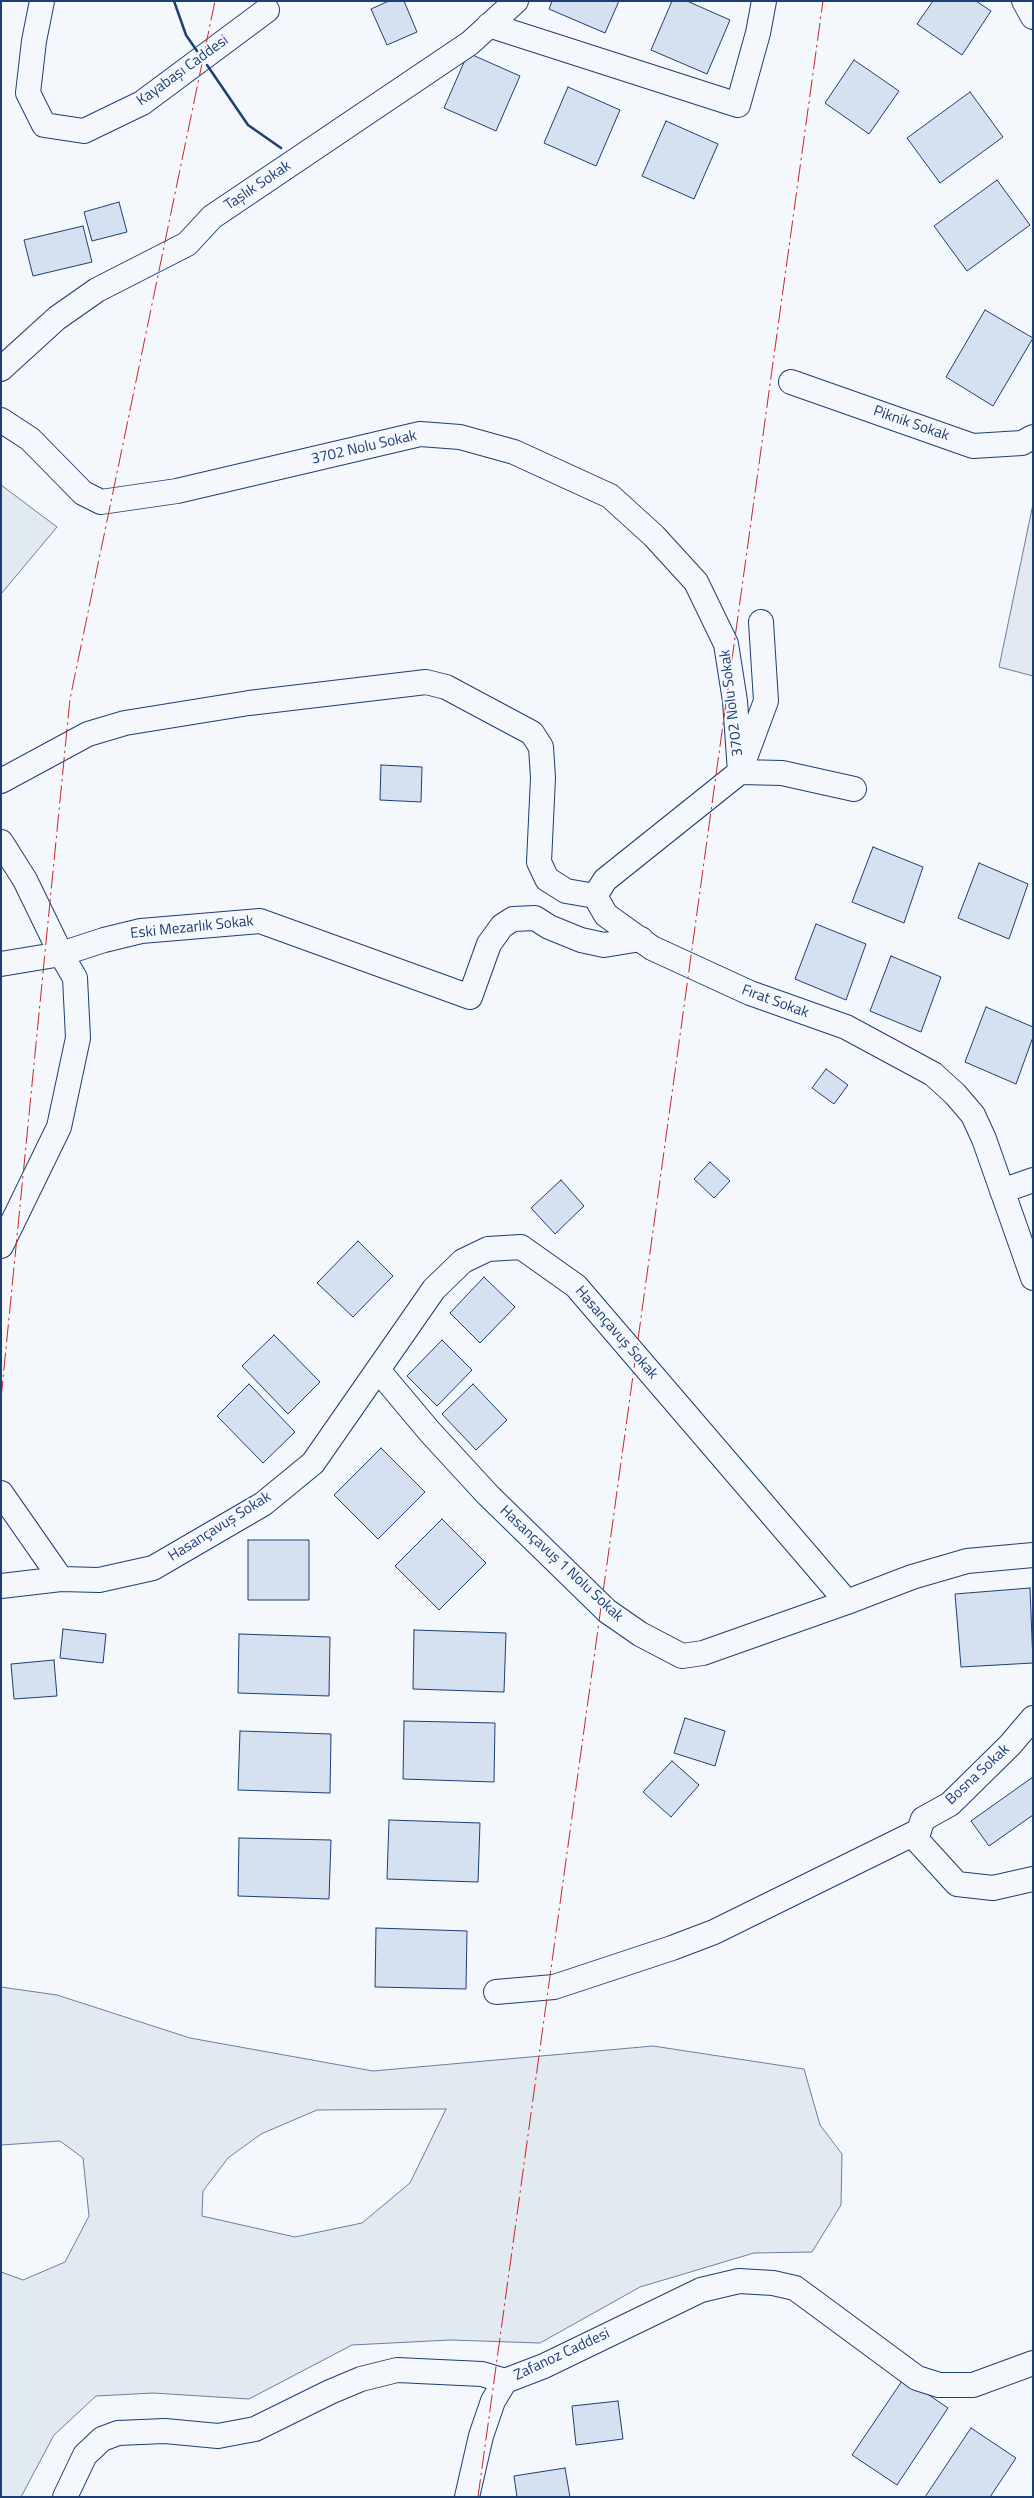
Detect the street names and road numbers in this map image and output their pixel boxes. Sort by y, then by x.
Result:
street label: Kayabaşı Caddesi [134,32,232,110]
street label: Taşlık Sokak [221,157,295,215]
street label: Piknik Sokak [871,403,951,445]
street label: 3702 Nolu Sokak [310,427,418,469]
street label: 3702 Nolu Sokak [717,649,747,757]
street label: Eski Mezarlık Sokak [130,913,254,943]
street label: Fırat Sokak [739,982,811,1022]
street label: Hasançavuş Sokak [571,1283,661,1383]
street label: Hasançavuş Sokak [165,1488,275,1566]
street label: Hasançavuş 1 Nolu Sokak [496,1502,626,1626]
street label: Bosna Sokak [942,1741,1014,1809]
street label: Zafanoz Caddesi [511,2325,613,2385]

